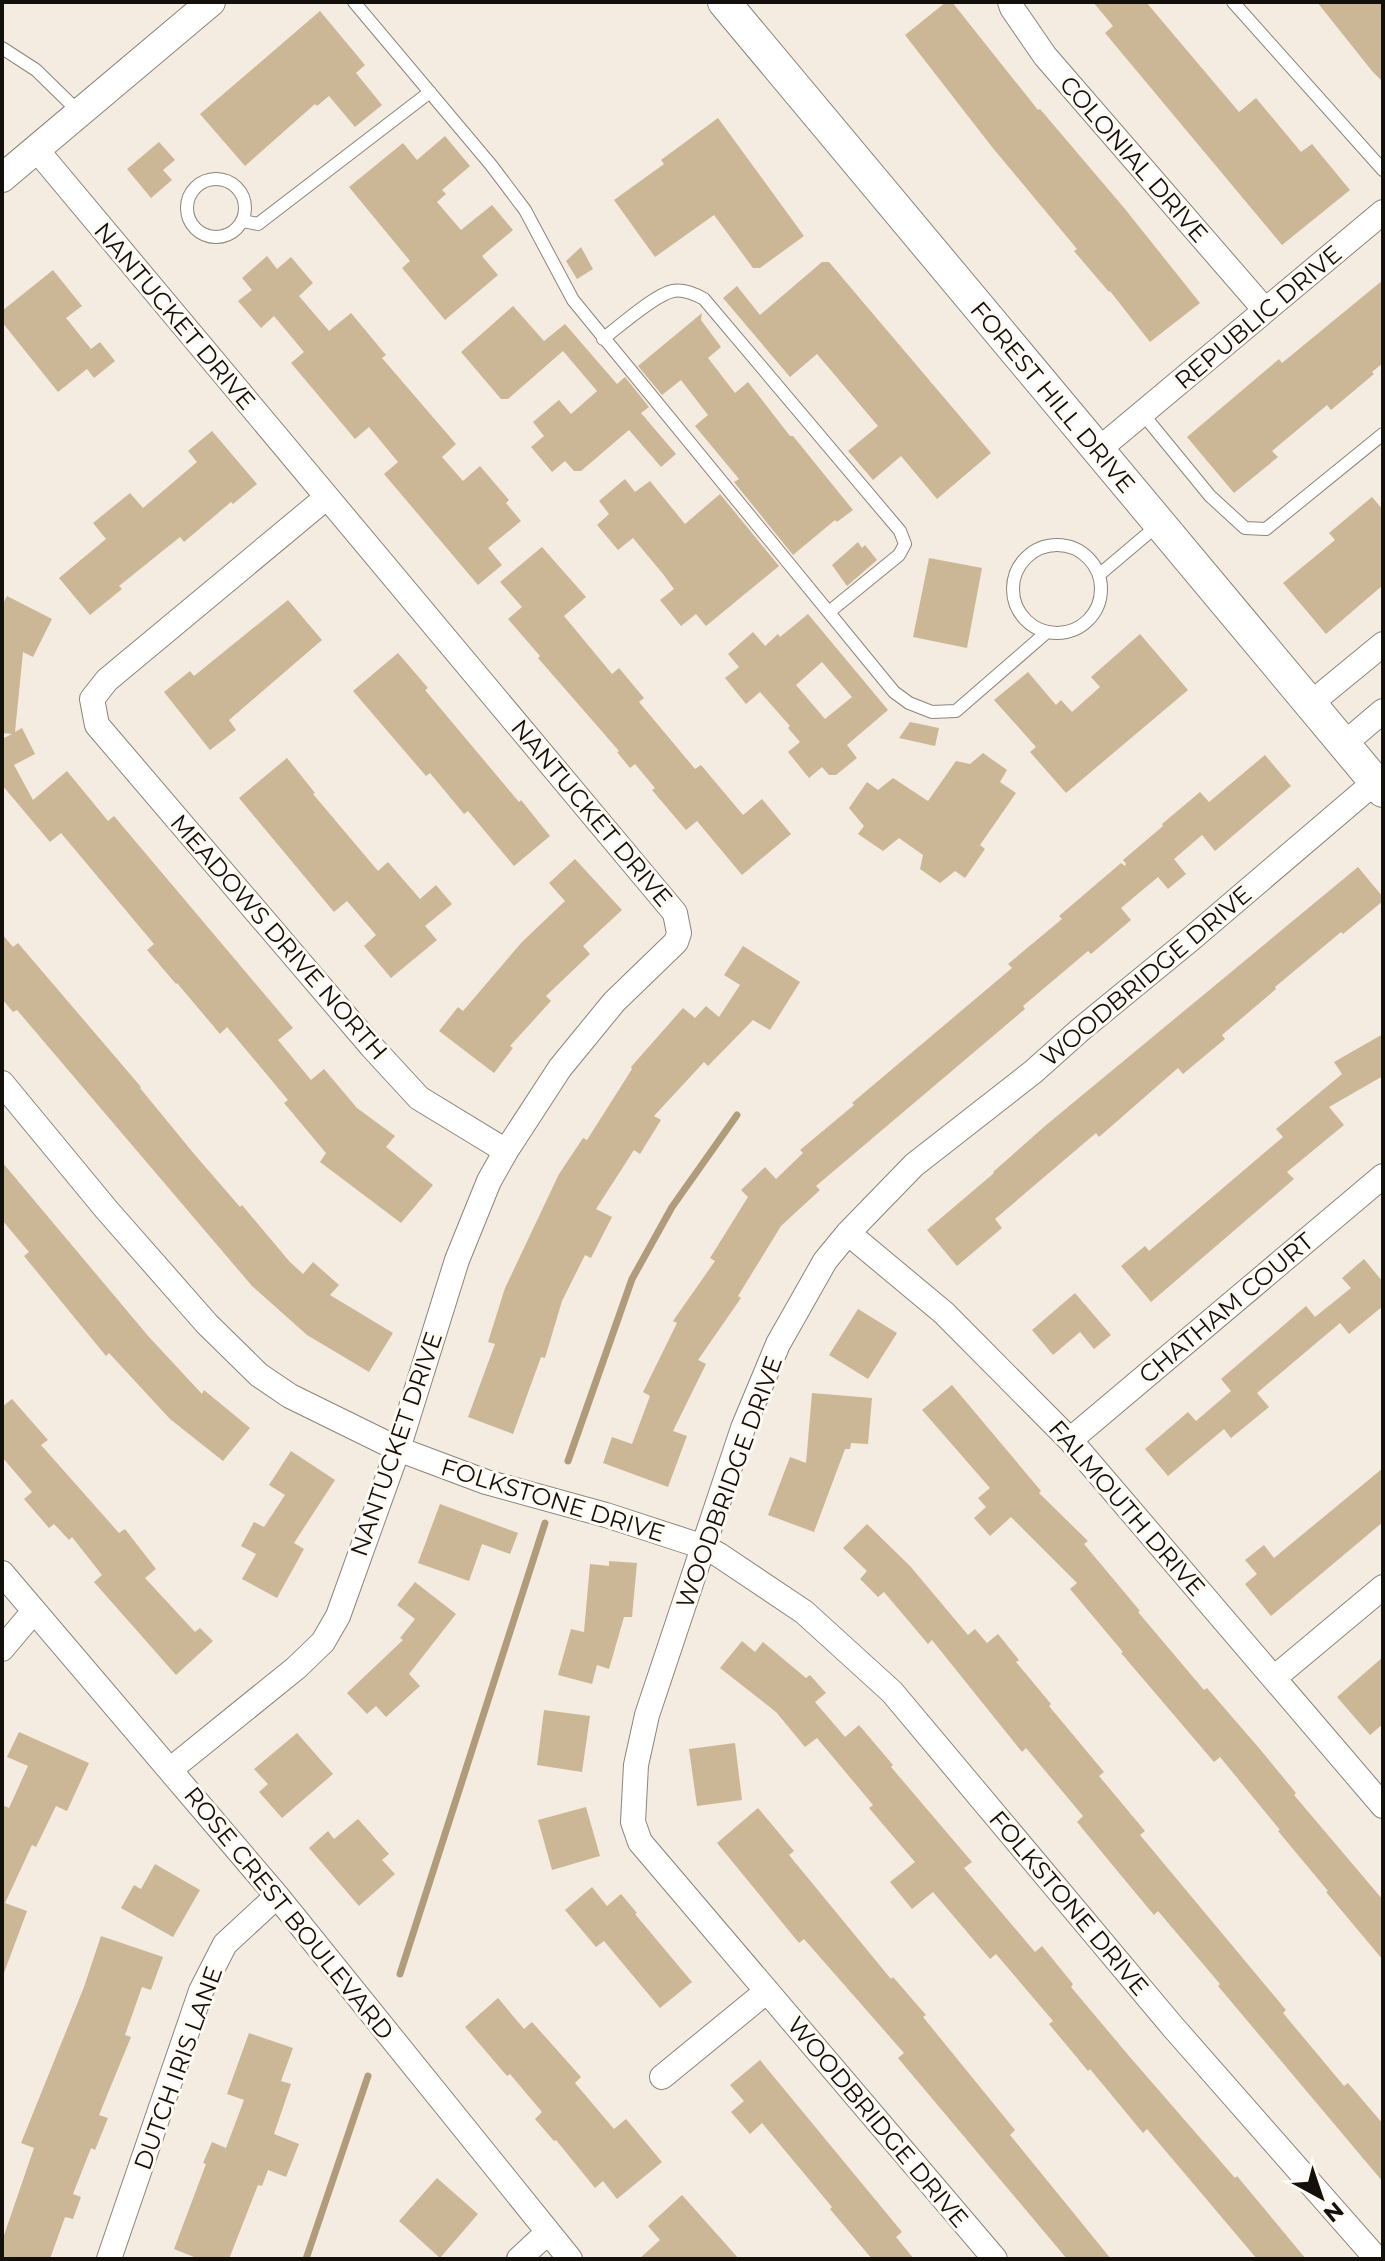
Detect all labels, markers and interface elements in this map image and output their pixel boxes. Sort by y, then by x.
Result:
street label: COLONIAL DRIVE [1054,70,1214,248]
street label: NANTUCKET DRIVE [88,217,262,415]
street label: REPUBLIC DRIVE [1169,239,1347,395]
street label: FOREST HILL DRIVE [964,295,1142,499]
street label: NANTUCKET DRIVE [505,714,679,912]
street label: MEADOWS DRIVE NORTH [164,808,394,1066]
street label: WOODBRIDGE DRIVE [1035,879,1257,1073]
street label: CHATHAM COURT [1133,1226,1319,1389]
street label: NANTUCKET DRIVE [344,1328,448,1560]
street label: WOODBRIDGE DRIVE [670,1352,788,1612]
street label: FALMOUTH DRIVE [1043,1414,1211,1602]
street label: FOLKSTONE DRIVE [438,1452,668,1548]
street label: ROSE CREST BOULEVARD [178,1781,400,2045]
street label: FOLKSTONE DRIVE [983,1805,1155,2001]
street label: DUTCH IRIS LANE [128,1962,228,2174]
street label: WOODBRIDGE DRIVE [781,2011,975,2233]
north arrow [1281,2157,1361,2237]
text: N [1318,2196,1349,2228]

